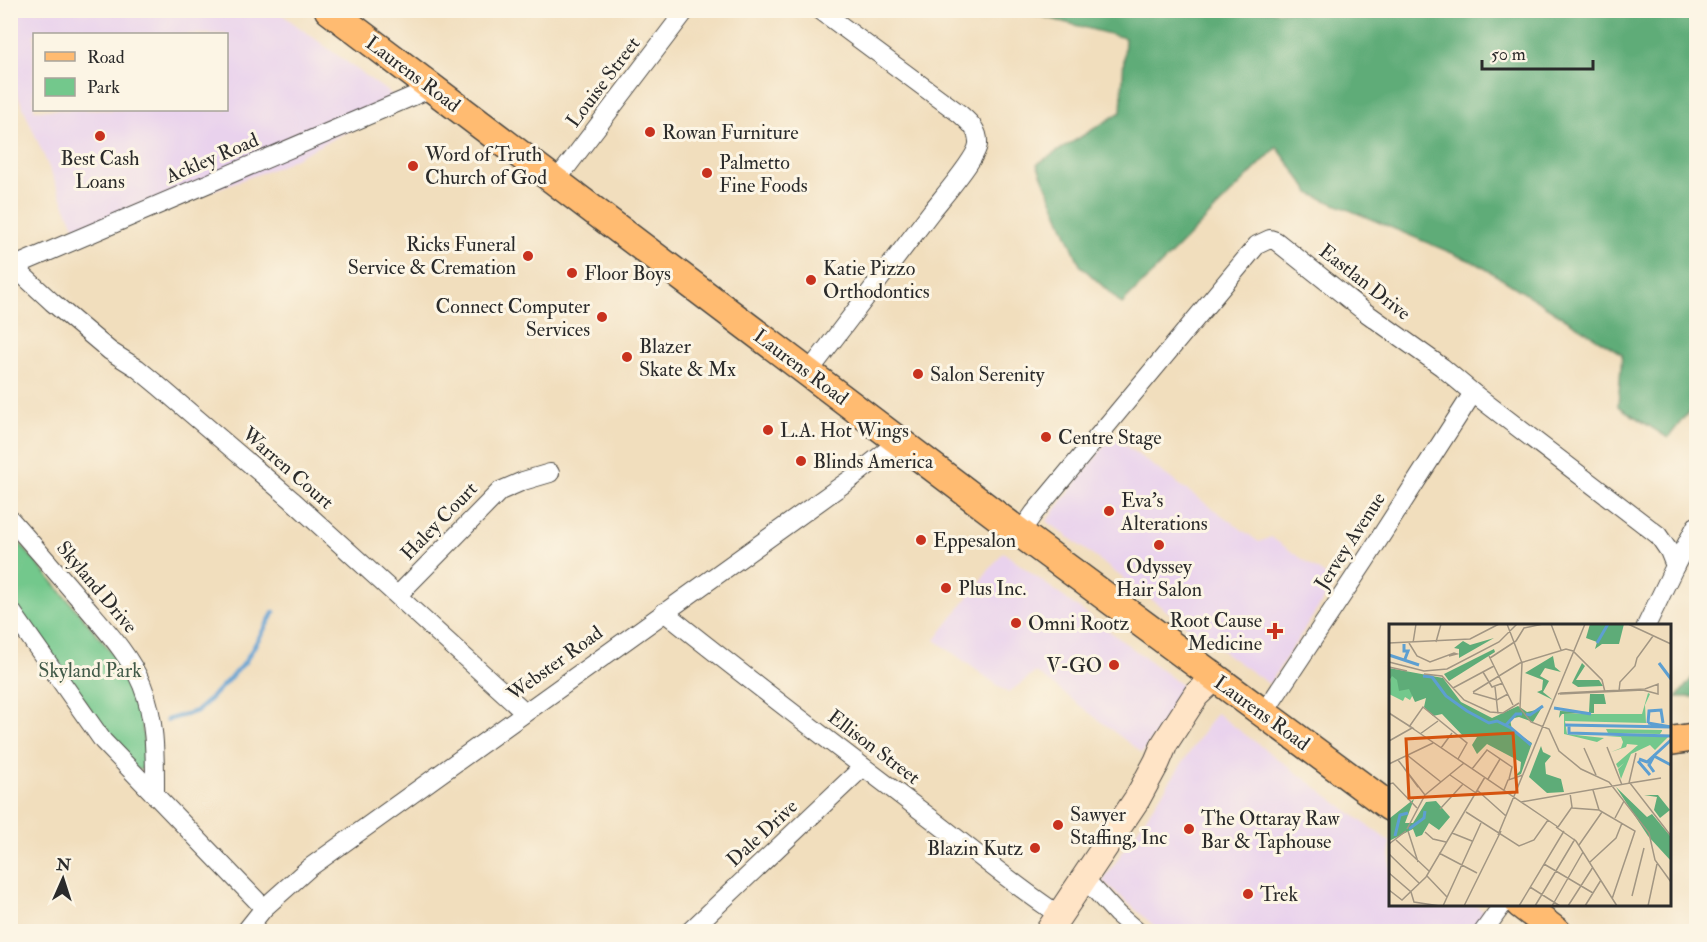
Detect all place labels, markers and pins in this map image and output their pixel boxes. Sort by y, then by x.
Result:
place label: Rowan Furniture [662,120,799,145]
marker: Rowan Furniture [643,125,657,139]
marker: Best Cash Loans [93,129,107,143]
place label: Word of Truth Church of God [424,142,547,190]
place label: Best Cash Loans [60,146,140,194]
place label: Palmetto Fine Foods [719,150,808,198]
marker: Word of Truth Church of God [406,159,420,173]
marker: Palmetto Fine Foods [700,166,714,180]
place label: Ricks Funeral Service & Cremation [348,232,516,280]
marker: Ricks Funeral Service & Cremation [521,249,535,263]
place label: Katie Pizzo Orthodontics [823,256,930,304]
place label: Floor Boys [584,261,671,286]
marker: Floor Boys [565,266,579,280]
marker: Katie Pizzo Orthodontics [804,273,818,287]
place label: Connect Computer Services [436,294,591,342]
marker: Connect Computer Services [595,310,609,324]
place label: Blazer Skate & Mx [639,334,736,382]
marker: Blazer Skate & Mx [620,350,634,364]
place label: Salon Serenity [930,362,1046,387]
marker: Salon Serenity [911,367,925,381]
place label: L.A. Hot Wings [780,418,909,443]
marker: L.A. Hot Wings [761,423,775,437]
place label: Centre Stage [1058,425,1162,450]
marker: Centre Stage [1039,430,1053,444]
place label: Blinds America [813,449,934,474]
marker: Blinds America [794,454,808,468]
place label: Eva's Alterations [1120,488,1208,536]
marker: Eva's Alterations [1102,504,1116,518]
place label: Eppesalon [933,528,1016,554]
marker: Eppesalon [914,533,928,547]
marker: Odyssey Hair Salon [1152,538,1166,552]
place label: Odyssey Hair Salon [1116,554,1202,602]
place label: Plus Inc. [958,576,1026,601]
marker: Plus Inc. [939,581,953,595]
place label: Root Cause Medicine [1170,608,1262,656]
place label: Omni Rootz [1028,611,1129,636]
marker: Omni Rootz [1009,616,1023,630]
marker: Root Cause Medicine [1266,622,1284,640]
place label: V-GO [1046,653,1102,678]
marker: V-GO [1107,658,1121,672]
place label: Sawyer Staffing, Inc [1070,802,1167,850]
place label: The Ottaray Raw Bar & Taphouse [1201,806,1340,855]
marker: Sawyer Staffing, Inc [1051,818,1065,832]
marker: The Ottaray Raw Bar & Taphouse [1182,822,1196,836]
place label: Blazin Kutz [927,836,1023,861]
marker: Blazin Kutz [1028,841,1042,855]
place label: Trek [1260,882,1298,907]
marker: Trek [1241,887,1255,901]

